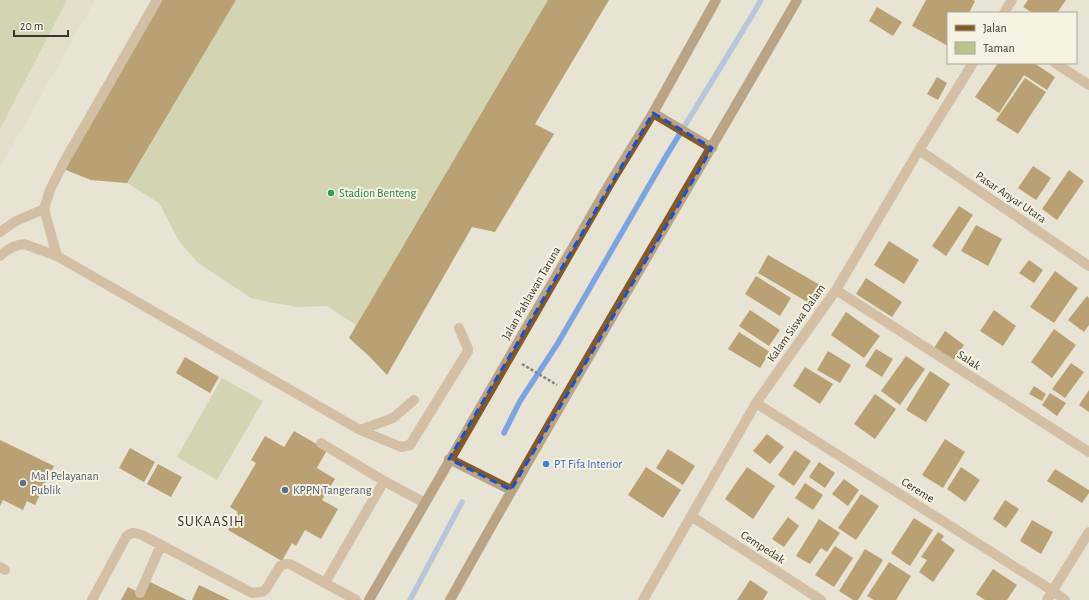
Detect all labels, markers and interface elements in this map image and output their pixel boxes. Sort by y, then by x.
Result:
scale bar [14,12,68,38]
legend [947,12,1077,64]
text: 20 m [20,20,43,32]
text: Jalan [983,22,1007,34]
text: Taman [983,42,1015,54]
street label: Pasar Anyar Utara [973,169,1049,226]
place label: Stadion Benteng [339,187,417,199]
marker: Stadion Benteng [326,188,336,198]
street label: Jalan Pahlawan Taruna [499,244,563,342]
street label: Kalam Siswa Dalam [765,282,827,364]
street label: Salak [955,348,983,372]
place label: PT Fifa Interior [554,458,622,470]
marker: PT Fifa Interior [541,459,551,469]
place label: Mal Pelayanan Publik [31,470,99,496]
street label: Cereme [900,475,936,505]
marker: Mal Pelayanan Publik [18,478,28,488]
place label: KPPN Tangerang [293,484,372,496]
marker: KPPN Tangerang [280,485,290,495]
district label: SUKAASIH [177,515,245,529]
street label: Cempedak [739,528,788,566]

